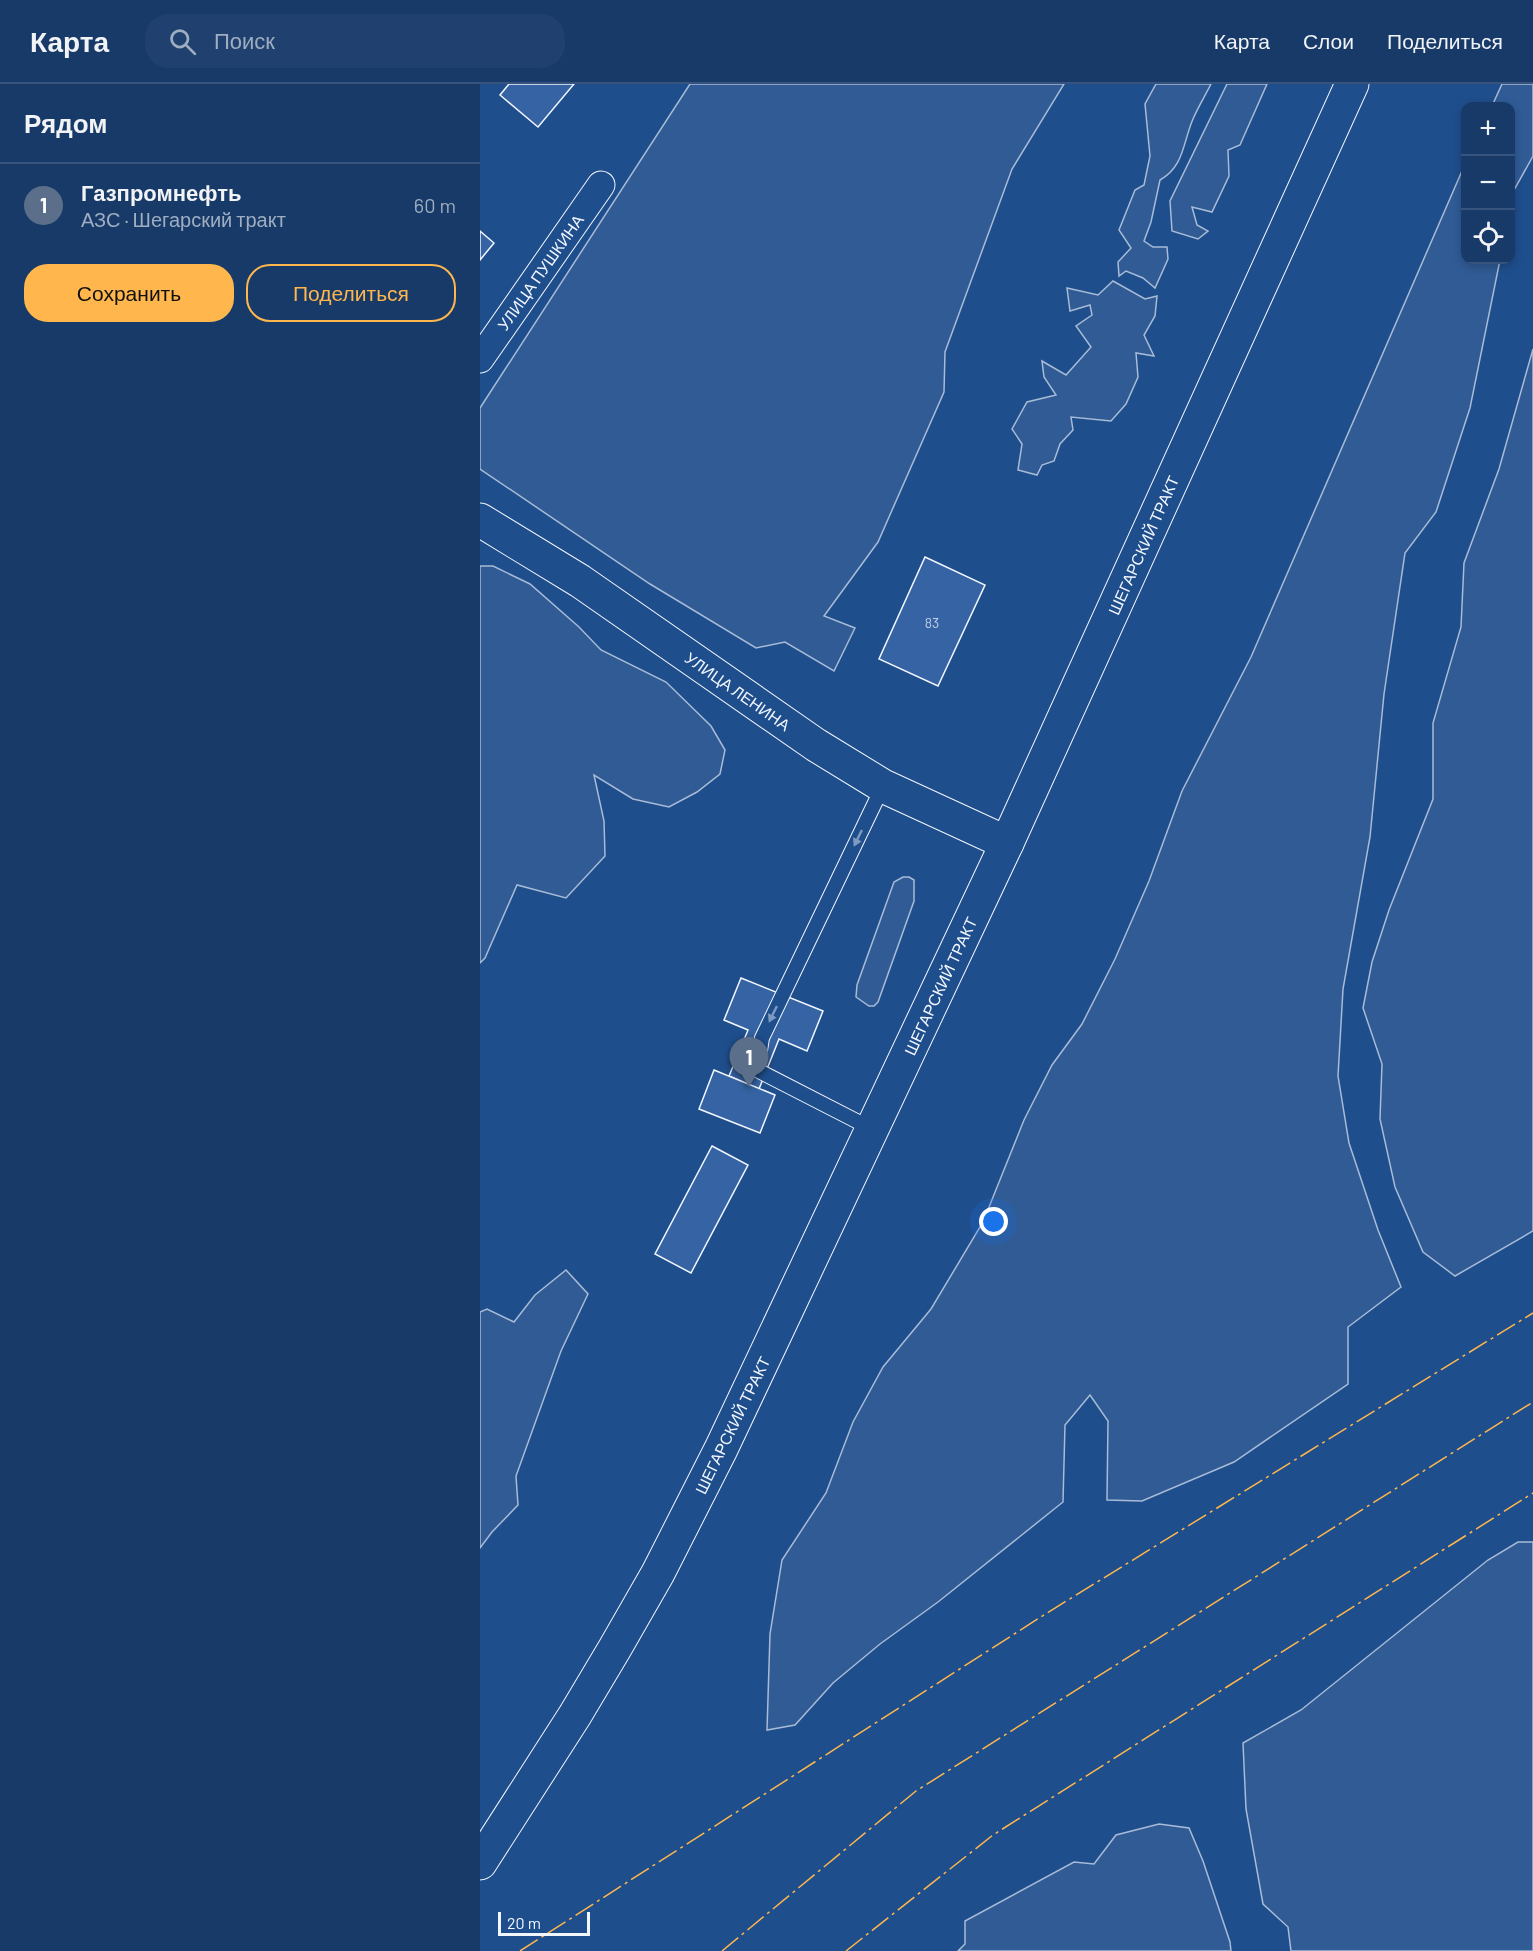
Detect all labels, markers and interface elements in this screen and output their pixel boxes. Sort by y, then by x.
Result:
search box [145,14,565,68]
text: Карта [30,24,109,58]
icon: search [166,25,199,58]
text: Поиск [214,27,275,53]
text: Карта [1214,28,1270,53]
text: Слои [1303,28,1354,53]
text: Поделиться [1387,28,1503,53]
map controls [1461,102,1515,264]
button: + [1461,102,1515,156]
text: Рядом [24,107,107,138]
button: − [1461,156,1515,210]
text: Газпромнефть [81,179,242,205]
text: 1 [40,193,47,217]
text: 60 m [414,193,456,217]
text: АЗС · Шегарский тракт [81,207,286,231]
street label: УЛИЦА ПУШКИНА [493,210,587,333]
button: locate [1461,210,1515,264]
button: Сохранить [24,264,234,322]
button: Поделиться [246,264,456,322]
street label: ШЕГАРСКИЙ ТРАКТ [1104,472,1182,618]
house number: 83 [925,614,939,631]
street label: УЛИЦА ЛЕНИНА [682,648,794,734]
one-way arrow [853,830,862,847]
street label: ШЕГАРСКИЙ ТРАКТ [900,914,980,1058]
one-way arrow [769,1006,778,1023]
pin: 1 [730,1038,768,1087]
your location [979,1207,1008,1236]
street label: ШЕГАРСКИЙ ТРАКТ [691,1353,774,1497]
scale bar [498,1909,590,1936]
text: 20 m [507,1913,541,1932]

